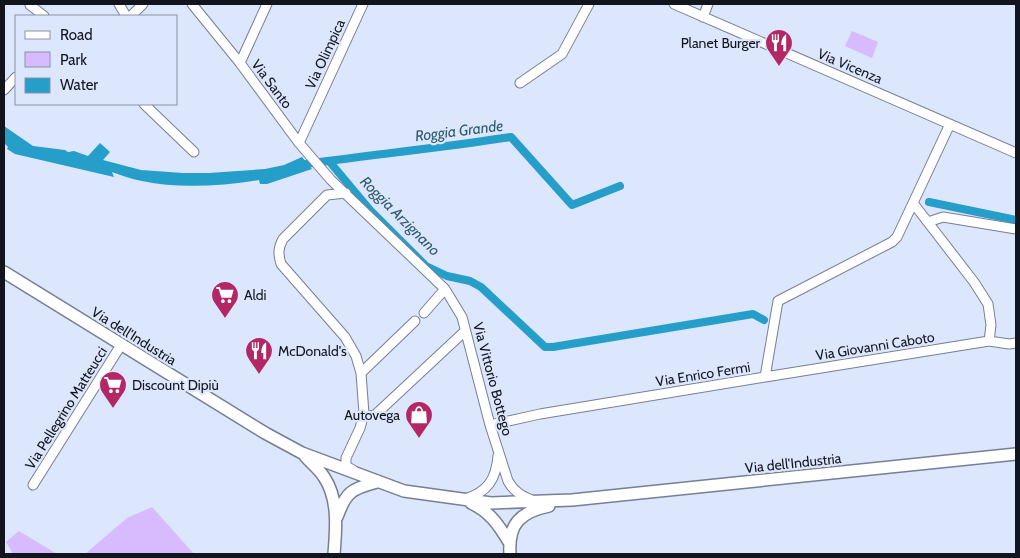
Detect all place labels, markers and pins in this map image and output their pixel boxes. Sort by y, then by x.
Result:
restaurant icon: Planet Burger [764,28,794,67]
place label: Planet Burger [681,34,761,52]
supermarket icon: Aldi [210,280,240,319]
place label: Aldi [244,286,267,304]
restaurant icon: McDonald's [244,336,274,375]
place label: McDonald's [278,342,347,360]
supermarket icon: Discount Dipiù [98,370,128,409]
place label: Discount Dipiù [132,376,219,394]
shop icon: Autovega [404,400,434,439]
place label: Autovega [344,406,400,424]

